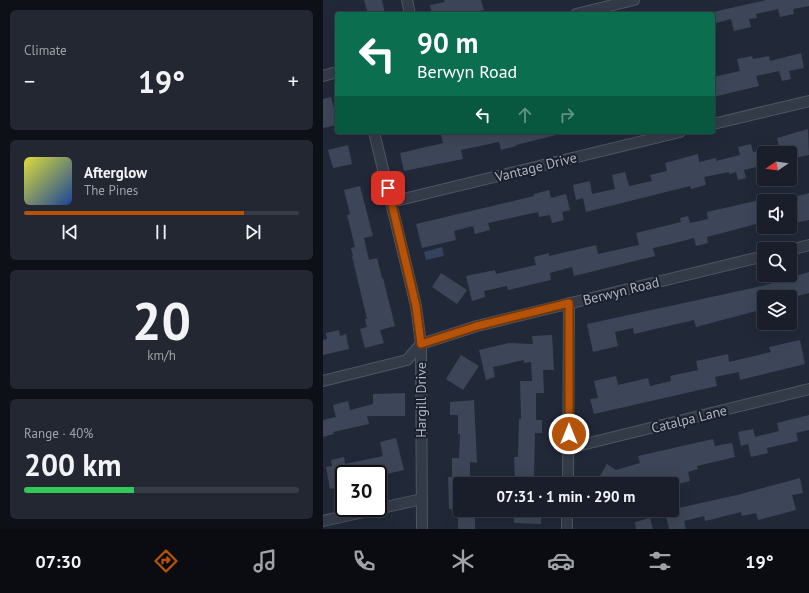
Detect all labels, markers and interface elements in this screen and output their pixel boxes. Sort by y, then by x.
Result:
text: 90 m [417,24,478,61]
icon: left [351,28,403,80]
text: Climate [24,42,67,59]
text: Berwyn Road [417,60,517,83]
text: 19° [138,62,185,101]
text: − [24,67,35,95]
text: + [288,67,299,95]
icon: left [472,104,494,126]
icon: ahead [514,104,536,126]
icon: right [556,104,578,126]
north arrow [757,146,797,186]
map controls [757,146,797,330]
street label: Vantage Drive [492,148,579,186]
text: Afterglow [84,163,147,182]
pin [371,171,405,205]
icon: arrive [377,177,399,199]
text: The Pines [84,182,138,199]
button: sound [757,194,797,234]
icon: previous [59,221,81,243]
icon: pause [150,221,172,243]
icon: next [242,221,264,243]
button: search [757,242,797,282]
street label: Berwyn Road [581,273,661,309]
text: 20 [132,287,191,354]
button: layers [757,290,797,330]
text: km/h [147,347,176,364]
street label: Hargill Drive [412,362,430,438]
street label: Catalpa Lane [649,401,729,437]
position arrow [548,413,590,455]
text: Range · 40% [24,425,93,442]
text: 200 km [24,445,122,484]
speed limit sign: 30 [335,465,387,517]
text: 07:31 · 1 min · 290 m [497,487,635,506]
icon: directions [152,547,180,575]
icon: music [251,547,279,575]
icon: phone [350,547,378,575]
icon: climate [449,547,477,575]
icon: car [547,547,575,575]
icon: filters [646,547,674,575]
text: 07:30 [35,550,81,573]
text: 19° [745,550,774,573]

